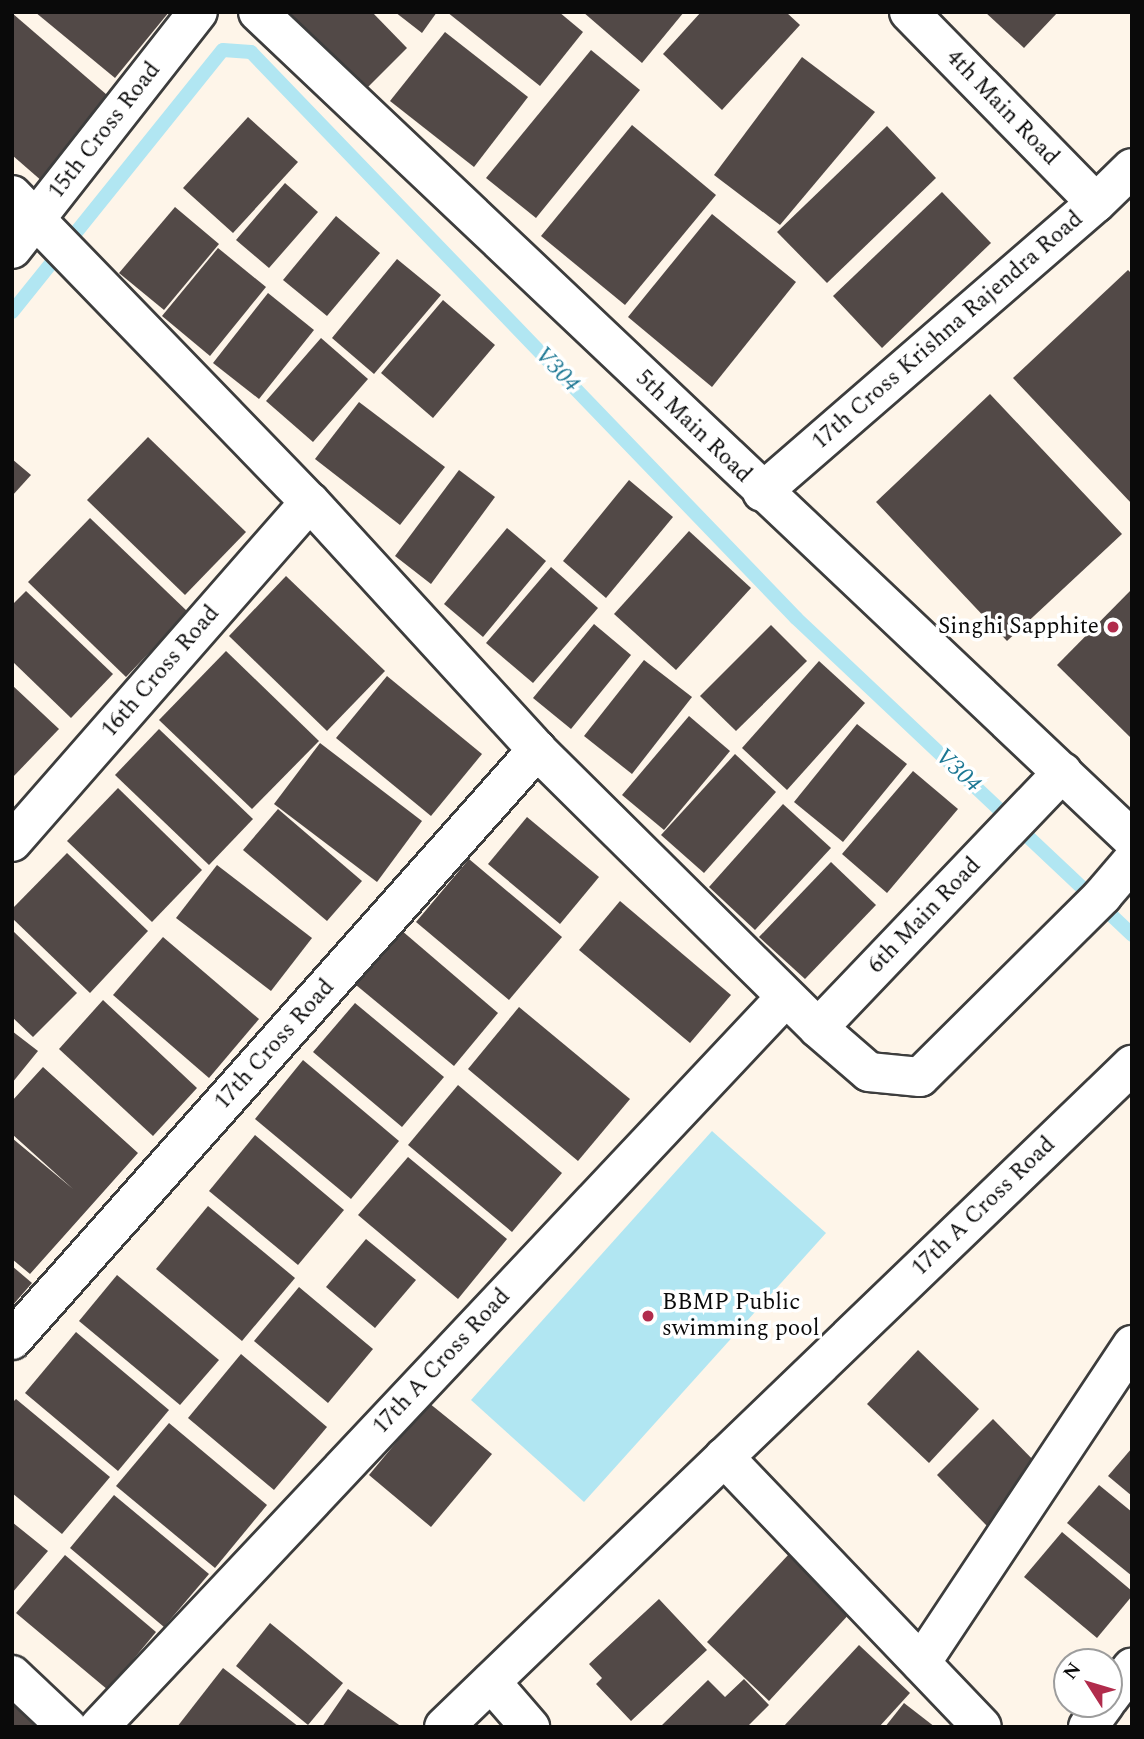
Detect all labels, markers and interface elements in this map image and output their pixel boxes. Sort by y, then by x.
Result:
street label: 4th Main Road [940,44,1064,172]
street label: 15th Cross Road [43,57,167,205]
street label: 17th Cross Krishna Rajendra Road [807,206,1089,456]
water label: V304 [528,341,586,399]
street label: 5th Main Road [629,365,757,489]
street label: 16th Cross Road [96,600,226,744]
place label: Singhi Sapphite [938,613,1099,641]
marker: Singhi Sapphite [1105,619,1121,635]
water label: V304 [929,742,987,800]
street label: 6th Main Road [863,852,987,980]
street label: 17th Cross Road [209,974,341,1116]
street label: 17th A Cross Road [907,1132,1061,1282]
street label: 17th A Cross Road [368,1284,516,1440]
place label: BBMP Public swimming pool [662,1289,820,1343]
marker: BBMP Public swimming pool [640,1308,656,1324]
north arrow [1053,1648,1123,1718]
text: N [1056,1656,1089,1686]

